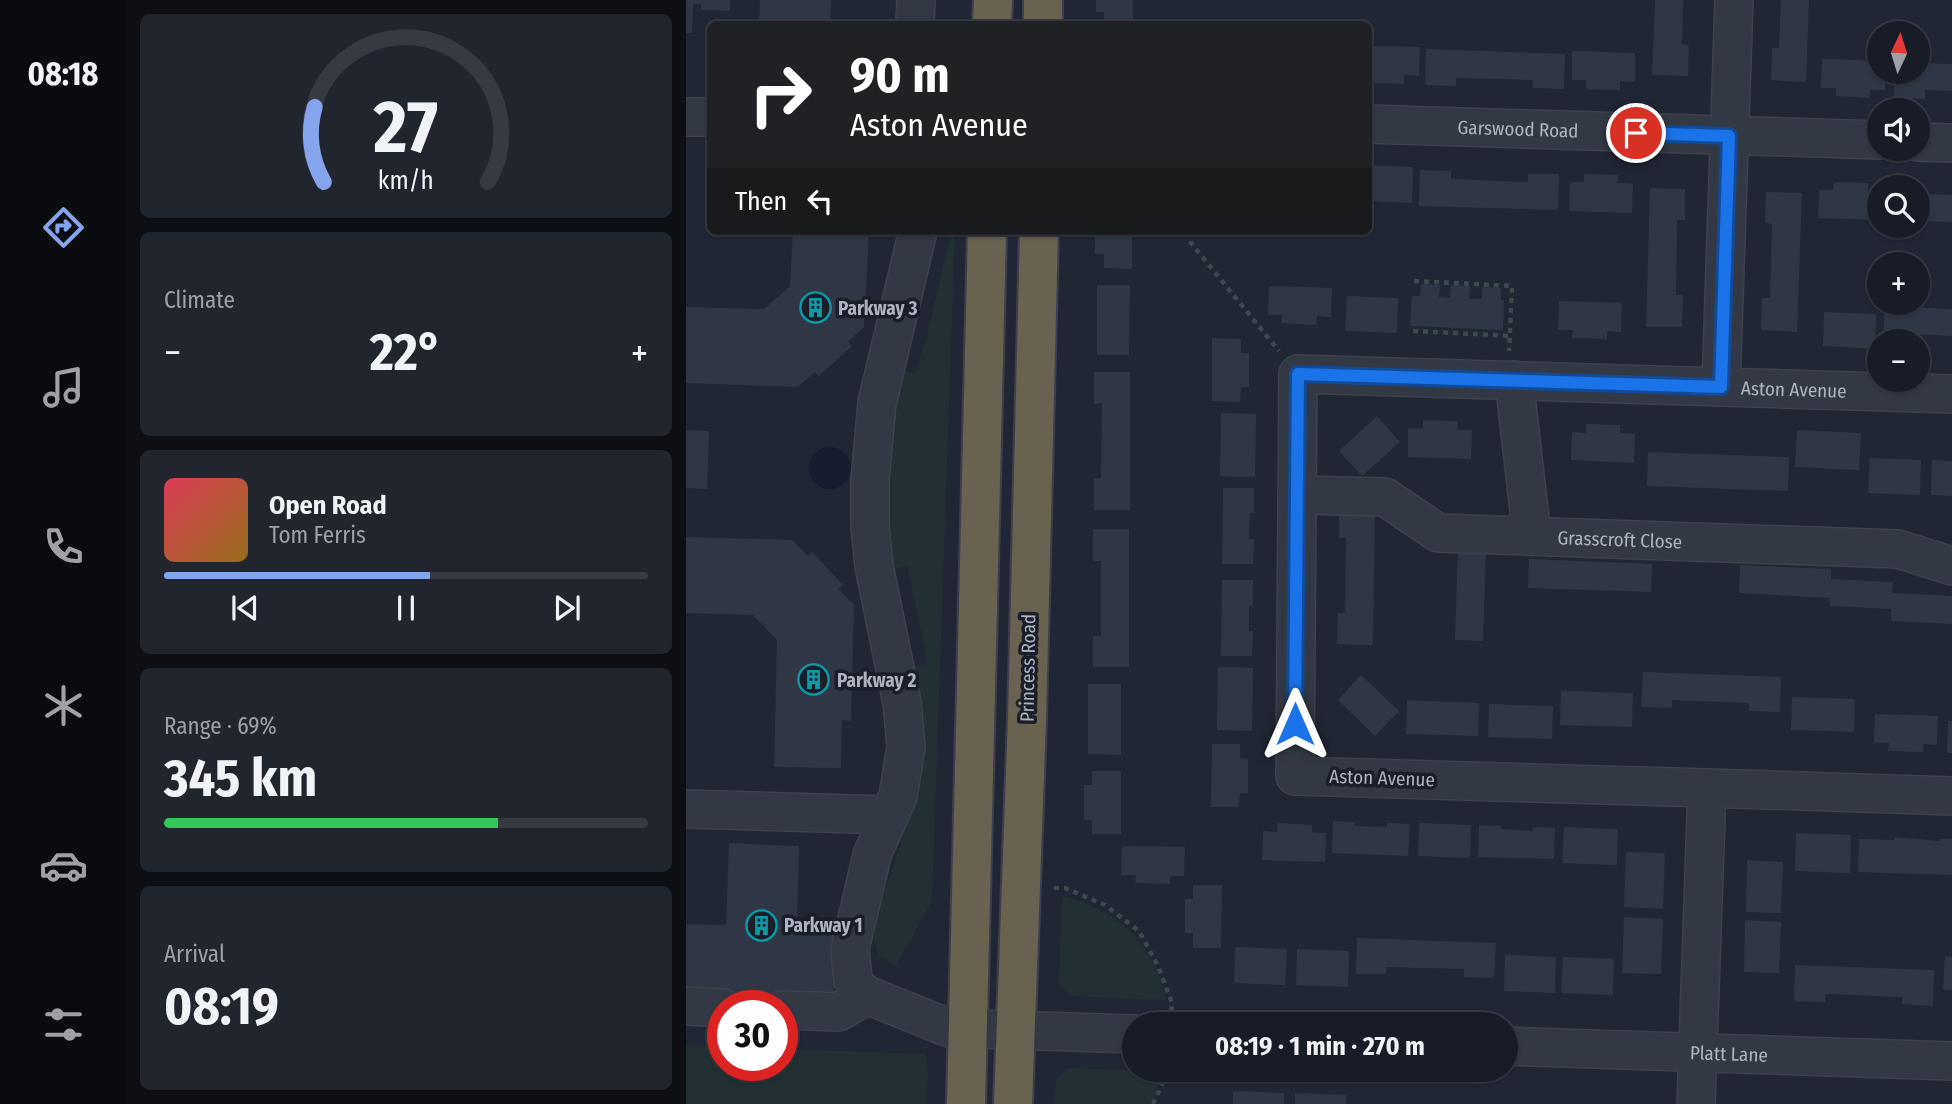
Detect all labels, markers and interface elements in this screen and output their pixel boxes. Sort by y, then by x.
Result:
north arrow [1867,21,1930,84]
map controls [1867,21,1930,392]
text: 90 m [850,46,950,105]
icon: right [735,49,826,140]
text: 08:18 [27,55,99,93]
text: 27 [373,84,438,171]
button: sound [1867,98,1930,161]
pin [1606,103,1666,163]
text: Aston Avenue [850,106,1028,144]
icon: arrive [1617,114,1655,152]
street label: Garswood Road [1457,115,1579,142]
text: km/h [378,166,434,196]
button: search [1867,175,1930,238]
icon: left [801,182,839,220]
text: Then [735,186,787,217]
icon: directions [39,203,88,252]
button: + [1867,252,1930,315]
text: Climate [164,286,235,314]
building icon: Parkway 3 [798,291,832,325]
place label: Parkway 3 [838,297,917,320]
text: 22° [370,321,442,384]
button: − [1867,329,1930,392]
text: − [164,330,181,376]
text: + [631,330,648,376]
icon: music [39,363,88,412]
street label: Aston Avenue [1741,376,1847,402]
text: Open Road [269,490,387,521]
text: Tom Ferris [269,521,366,549]
icon: phone [39,522,88,571]
street label: Grasscroft Close [1557,526,1683,553]
icon: previous [226,589,264,627]
icon: pause [387,589,425,627]
icon: next [548,589,586,627]
street label: Princess Road [1016,614,1040,722]
building icon: Parkway 2 [797,663,831,697]
place label: Parkway 2 [837,669,916,692]
icon: climate [39,681,88,730]
position arrow [1258,687,1332,761]
text: Range · 69% [164,712,277,740]
text: 345 km [164,747,317,810]
street label: Aston Avenue [1329,765,1435,791]
icon: car [39,841,88,890]
building icon: Parkway 1 [744,908,778,942]
place label: Parkway 1 [784,914,862,937]
text: Arrival [164,940,225,968]
text: 08:19 [164,975,279,1038]
speed limit sign: 30 [707,990,798,1081]
icon: filters [39,1000,88,1049]
text: 08:19 · 1 min · 270 m [1215,1031,1425,1062]
street label: Platt Lane [1690,1041,1768,1066]

